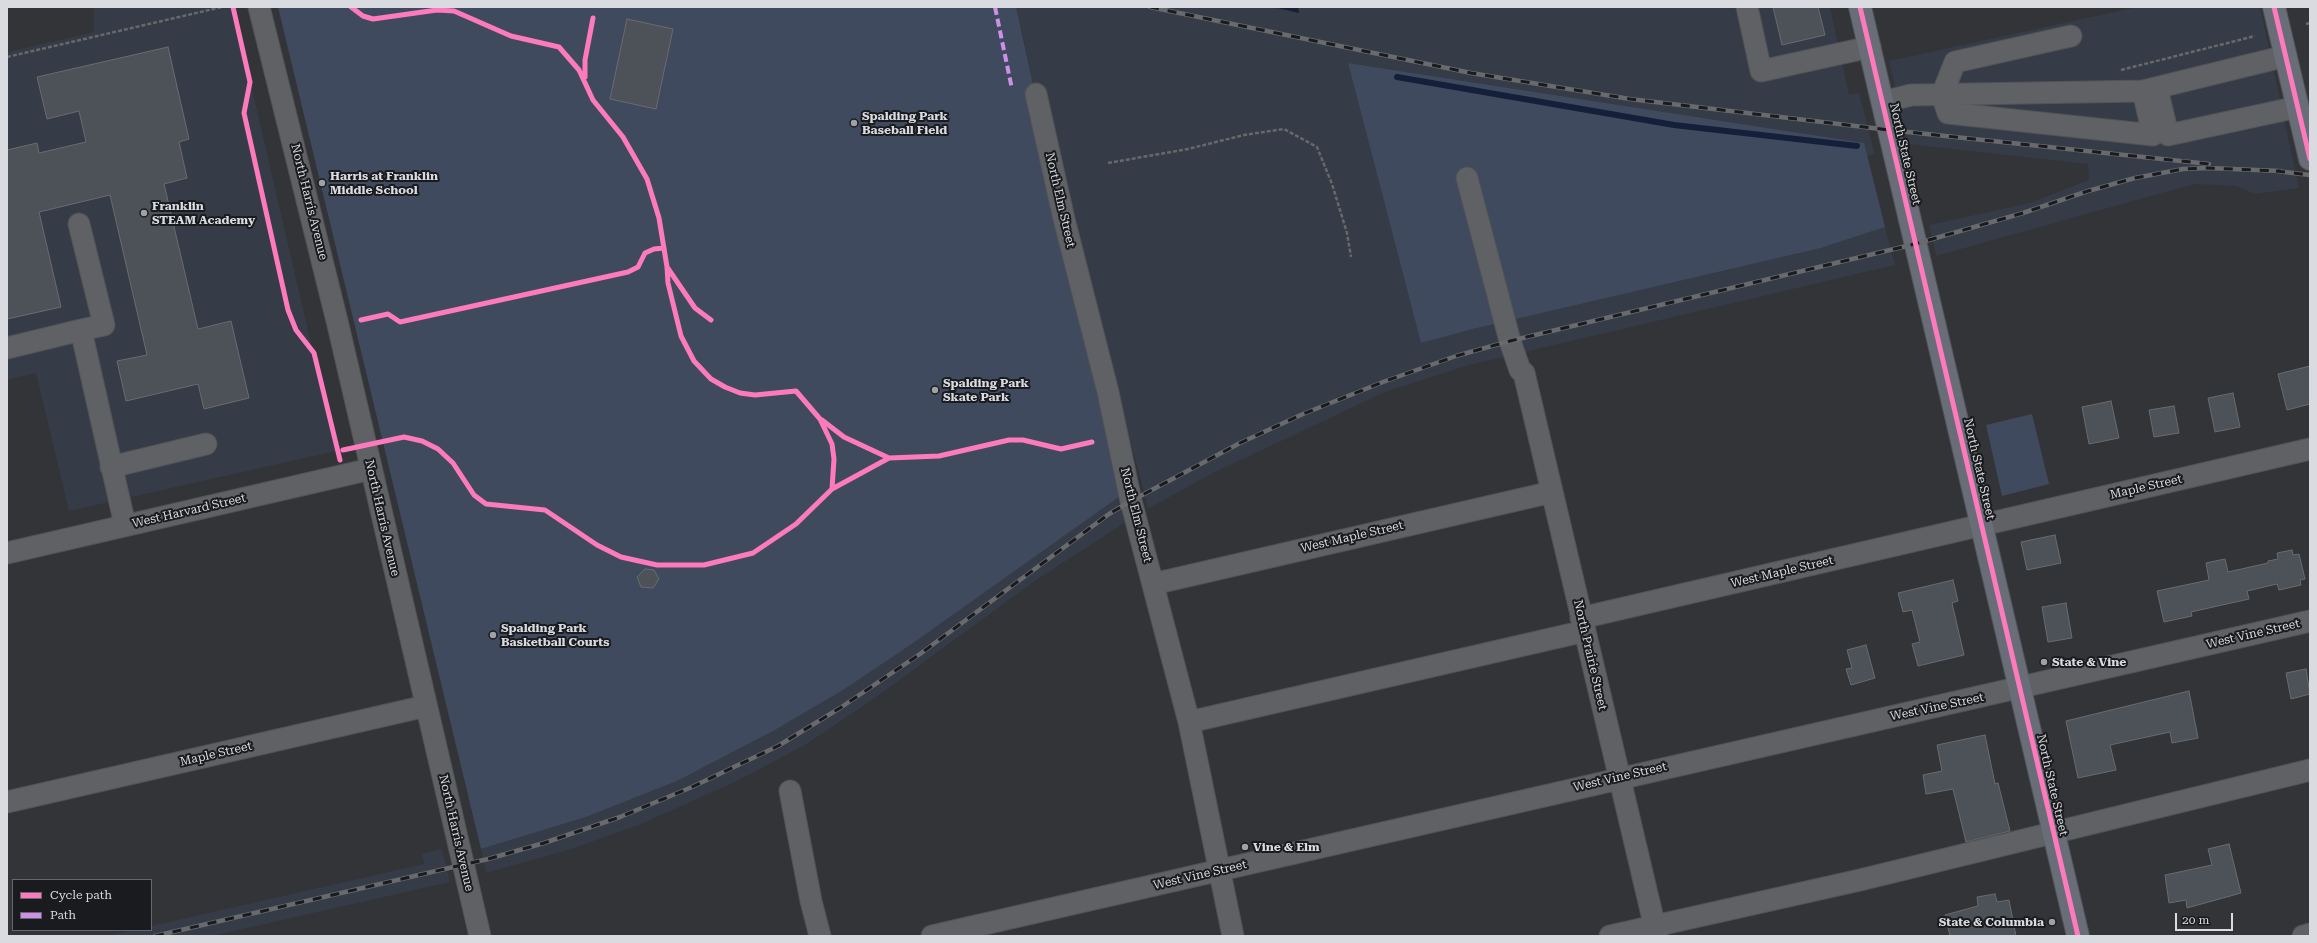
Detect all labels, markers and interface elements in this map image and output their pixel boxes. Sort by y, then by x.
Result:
street label: North State Street [1886,102,1924,206]
place label: Spalding Park Baseball Field [862,109,948,137]
marker: Spalding Park Baseball Field [849,118,859,128]
street label: North Harris Avenue [288,142,330,262]
street label: North Elm Street [1042,151,1078,249]
place label: Harris at Franklin Middle School [330,169,438,197]
marker: Harris at Franklin Middle School [317,178,327,188]
place label: Franklin STEAM Academy [152,199,255,227]
marker: Franklin STEAM Academy [139,208,149,218]
place label: Spalding Park Skate Park [943,376,1029,404]
marker: Spalding Park Skate Park [930,385,940,395]
street label: North State Street [1960,417,1998,521]
street label: North Harris Avenue [362,458,402,578]
street label: North Elm Street [1117,466,1155,564]
street label: Maple Street [2109,472,2183,502]
street label: West Harvard Street [131,491,247,531]
street label: West Maple Street [1299,518,1405,556]
street label: West Maple Street [1729,553,1835,591]
street label: North Prairie Street [1570,598,1610,712]
street label: West Vine Street [2205,616,2301,652]
place label: Spalding Park Basketball Courts [501,621,610,649]
marker: Spalding Park Basketball Courts [488,630,498,640]
place label: State & Vine [2052,655,2126,669]
marker: State & Vine [2039,657,2049,667]
street label: West Vine Street [1889,690,1985,724]
street label: North State Street [2033,733,2071,837]
street label: Maple Street [179,739,253,769]
street label: West Vine Street [1572,759,1668,795]
street label: North Harris Avenue [436,773,476,893]
place label: Vine & Elm [1253,840,1319,854]
marker: Vine & Elm [1240,842,1250,852]
street label: West Vine Street [1152,857,1248,893]
legend [12,879,152,931]
text: Cycle path [50,888,112,902]
scale bar [2177,905,2235,931]
text: Path [50,908,76,922]
text: 20 m [2182,913,2209,927]
place label: State & Columbia [1939,915,2044,929]
marker: State & Columbia [2047,917,2057,927]

